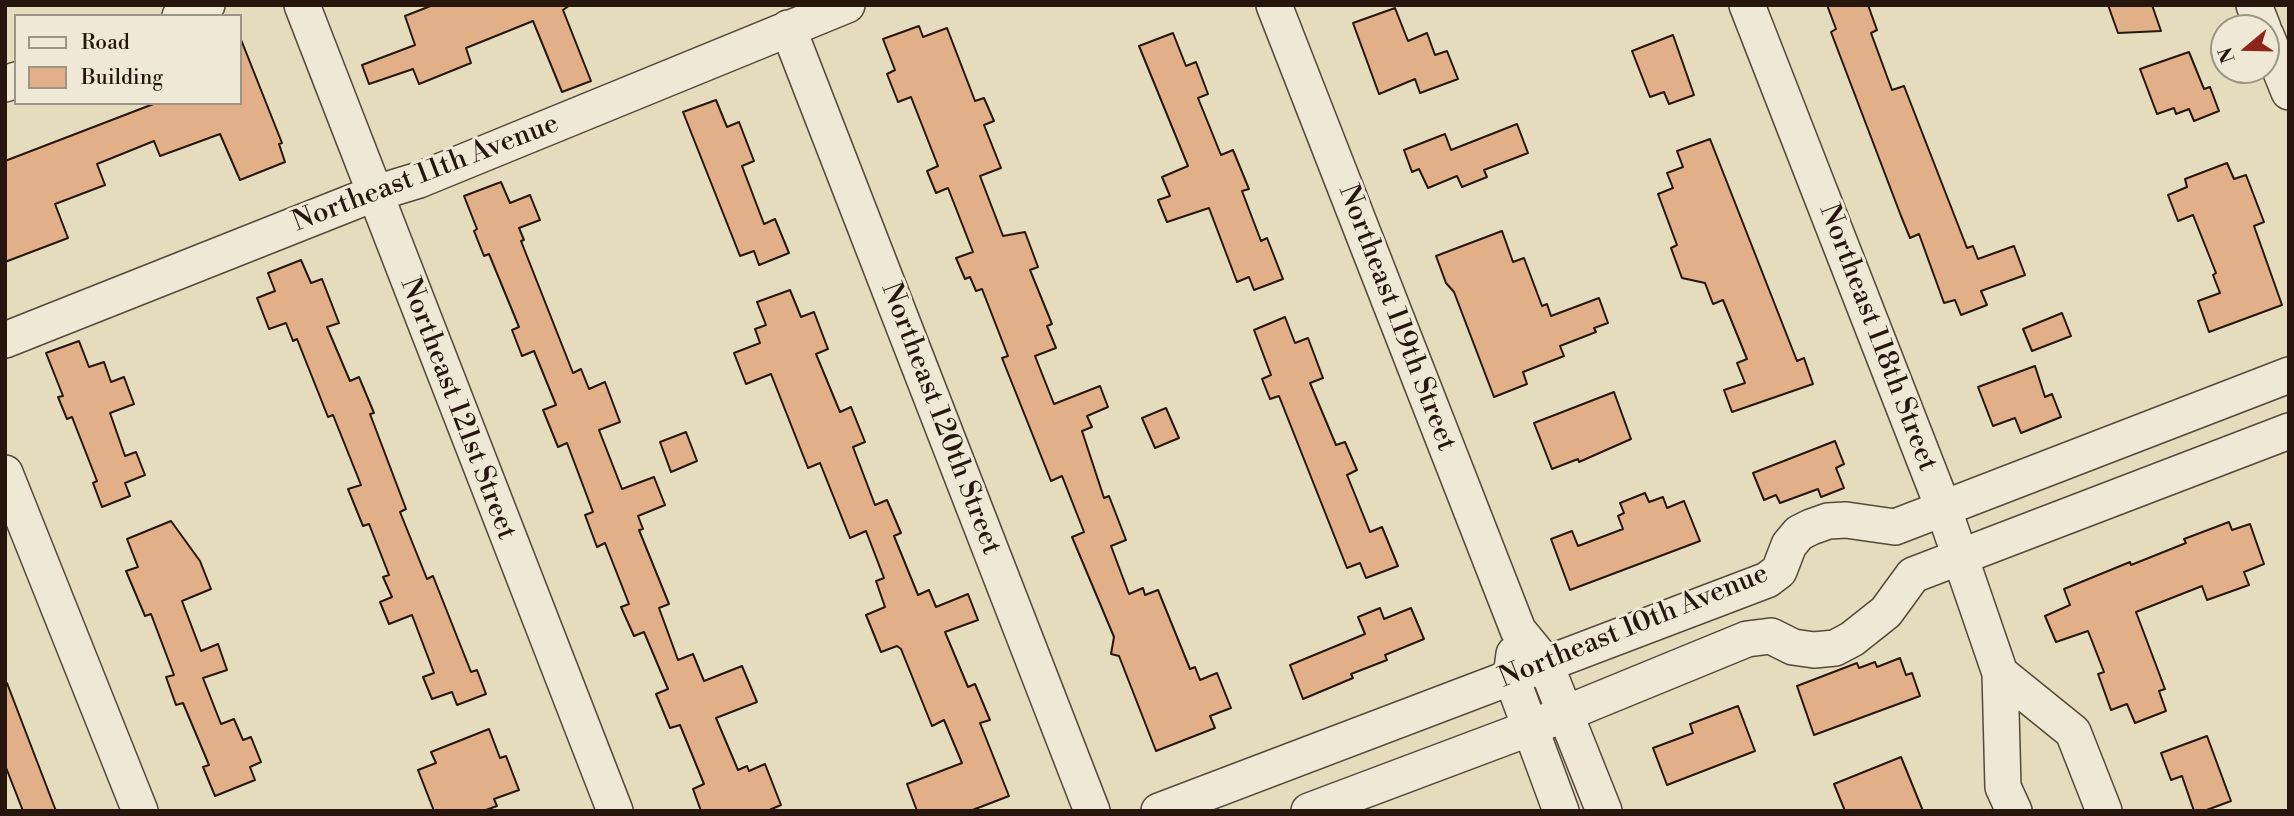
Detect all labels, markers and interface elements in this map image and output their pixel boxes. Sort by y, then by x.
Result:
legend [14,14,242,105]
north arrow [2210,14,2280,84]
text: Road [81,30,130,56]
text: N [2213,44,2241,66]
text: Building [81,65,163,91]
street label: Northeast 11th Avenue [288,108,564,240]
street label: Northeast 119th Street [1330,180,1462,456]
street label: Northeast 118th Street [1811,200,1943,476]
street label: Northeast 121st Street [392,273,522,545]
street label: Northeast 120th Street [873,278,1007,560]
street label: Northeast 10th Avenue [1495,558,1773,696]

